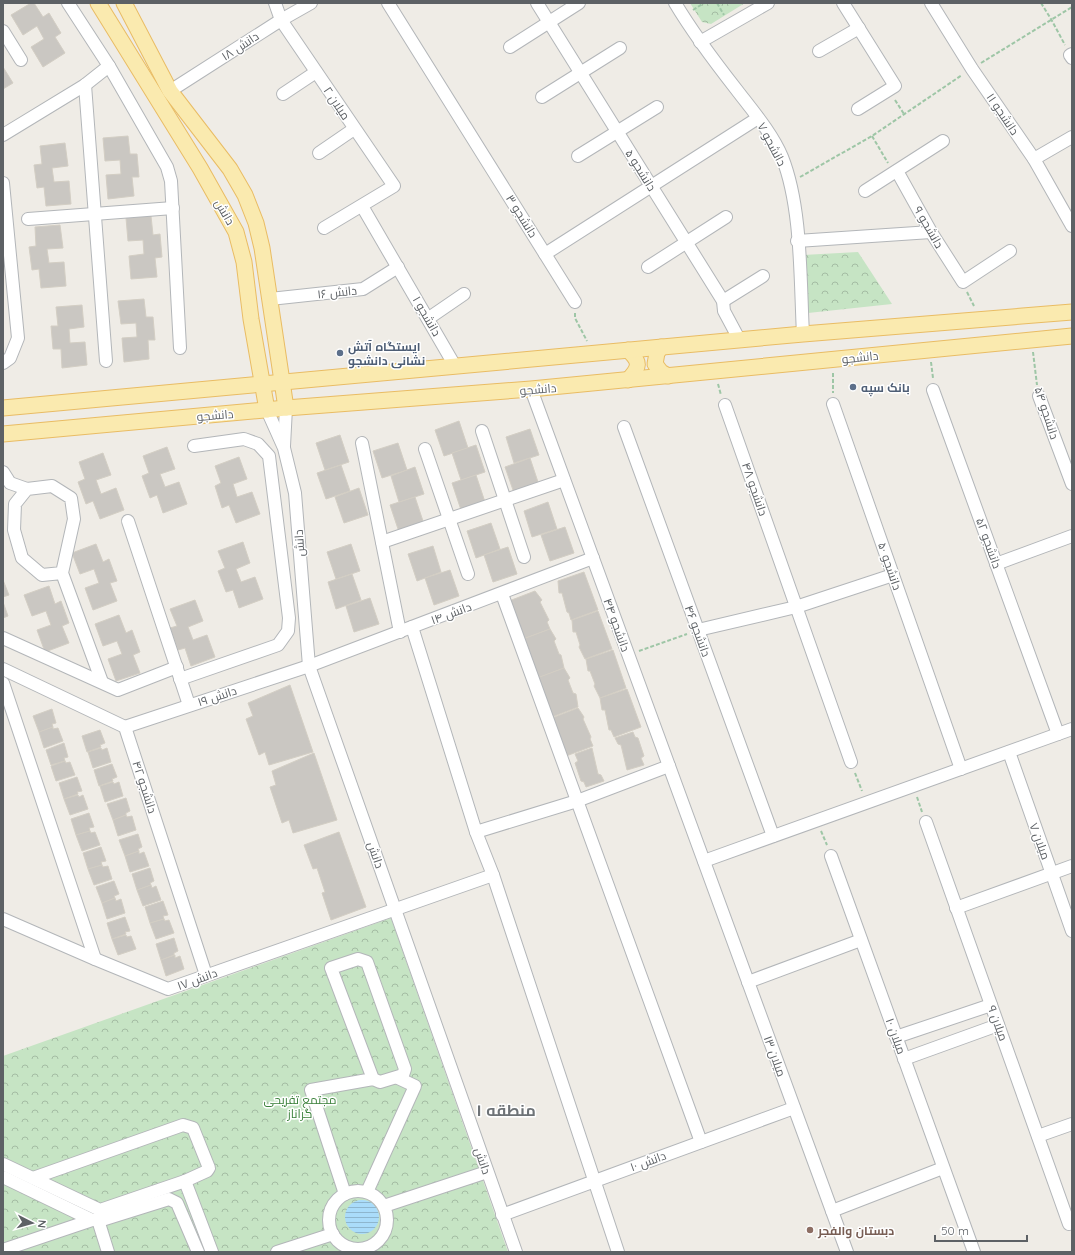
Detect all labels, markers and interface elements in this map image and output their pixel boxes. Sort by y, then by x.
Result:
street label: دانش ۱۸ [218,28,262,64]
street label: میلان ۲ [320,84,354,122]
street label: دانشجو ۱۱ [984,90,1023,138]
street label: دانشجو ۷ [754,120,790,169]
street label: دانشجو ۵ [622,146,660,194]
street label: دانشجو ۳ [503,192,541,241]
street label: دانش [212,196,238,228]
street label: دانشجو ۹ [911,203,947,251]
street label: دانش ۱۶ [316,282,358,302]
street label: دانشجو ۱ [410,293,445,339]
place label: ایستگاه آتش نشانی دانشجو [348,339,425,369]
marker: ایستگاه آتش نشانی دانشجو [335,348,345,358]
street label: دانشجو [841,348,879,366]
street label: دانشجو [519,380,557,398]
place label: بانک سپه [861,380,910,397]
marker: بانک سپه [848,382,858,392]
street label: دانشجو ۵۴ [1031,385,1063,441]
street label: دانشجو [196,406,234,424]
street label: دانشجو ۴۸ [739,460,771,518]
street label: دانشجو ۵۲ [973,516,1005,571]
street label: دانش [291,529,307,557]
street label: دانشجو ۵۰ [875,540,905,592]
street label: دانشجو ۴۴ [600,596,634,654]
street label: دانش ۱۴ [429,599,474,627]
street label: دانشجو ۴۶ [682,603,714,659]
street label: دانش ۱۹ [195,683,239,709]
street label: دانشجو ۴۲ [129,759,161,815]
street label: میلان ۷ [1026,821,1054,861]
street label: دانش [364,840,388,870]
street label: دانش ۱۷ [175,965,219,993]
street label: میلان ۹ [985,1003,1011,1043]
street label: میلان ۱۰ [883,1016,909,1056]
street label: میلان ۱۳ [761,1034,789,1078]
park label: مجتمع تفریحی گراناز [264,1092,336,1121]
district label: منطقه ۱ [476,1100,536,1120]
street label: دانش [471,1146,495,1176]
street label: دانش ۱۰ [628,1148,668,1174]
north arrow [12,1203,52,1243]
scale bar [935,1217,1027,1243]
text: N [35,1219,49,1229]
place label: دبستان والفجر [817,1223,894,1239]
text: 50 m [941,1223,969,1238]
marker: دبستان والفجر [805,1225,815,1235]

